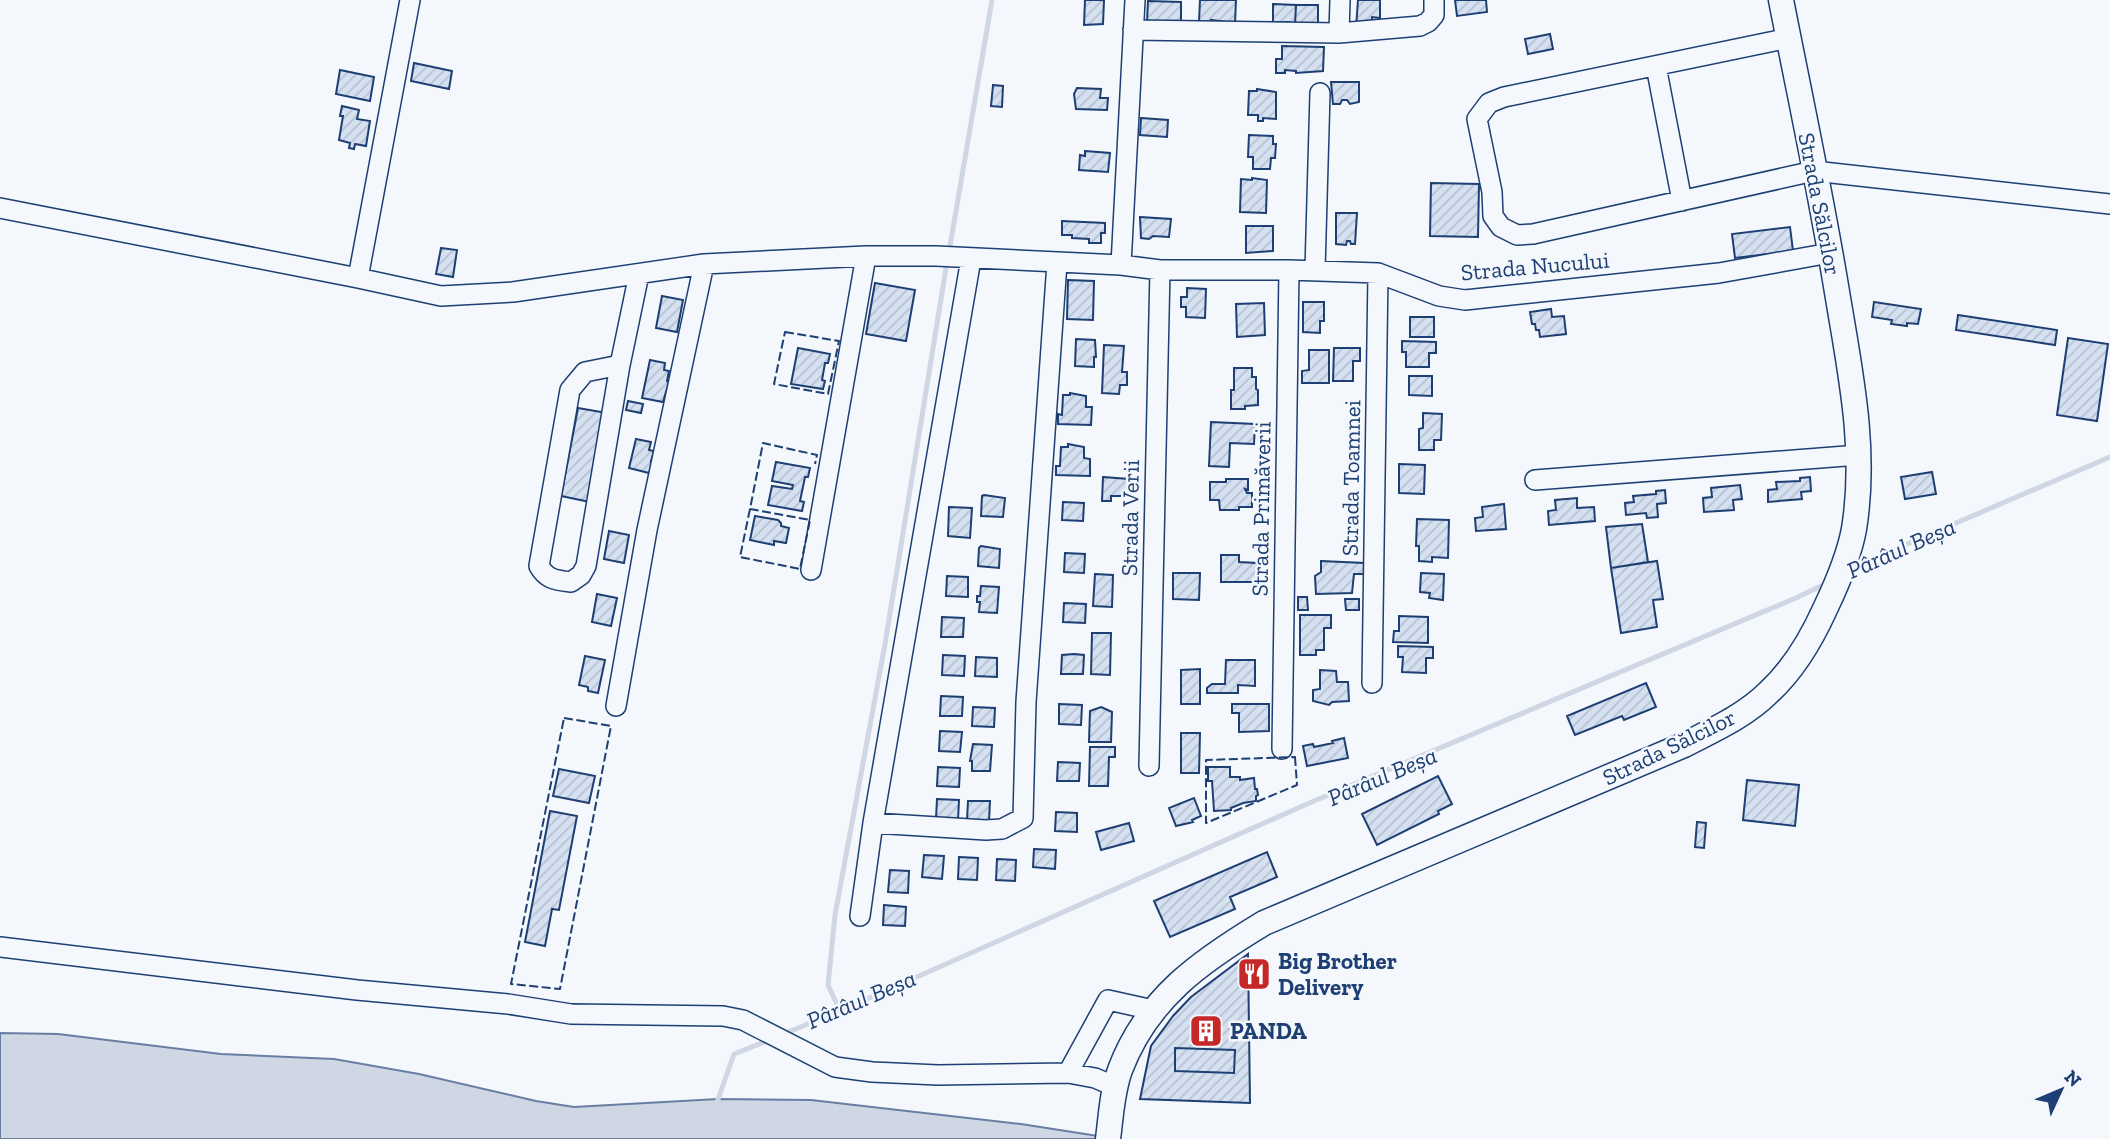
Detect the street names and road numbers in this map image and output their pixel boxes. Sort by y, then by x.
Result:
street label: Strada Sălcilor [1792,130,1848,278]
street label: Strada Nucului [1460,246,1610,286]
street label: Strada Toamnei [1336,400,1366,556]
street label: Strada Primăverii [1245,421,1277,597]
street label: Strada Verii [1115,460,1145,576]
street label: Strada Sălcilor [1598,703,1740,791]

